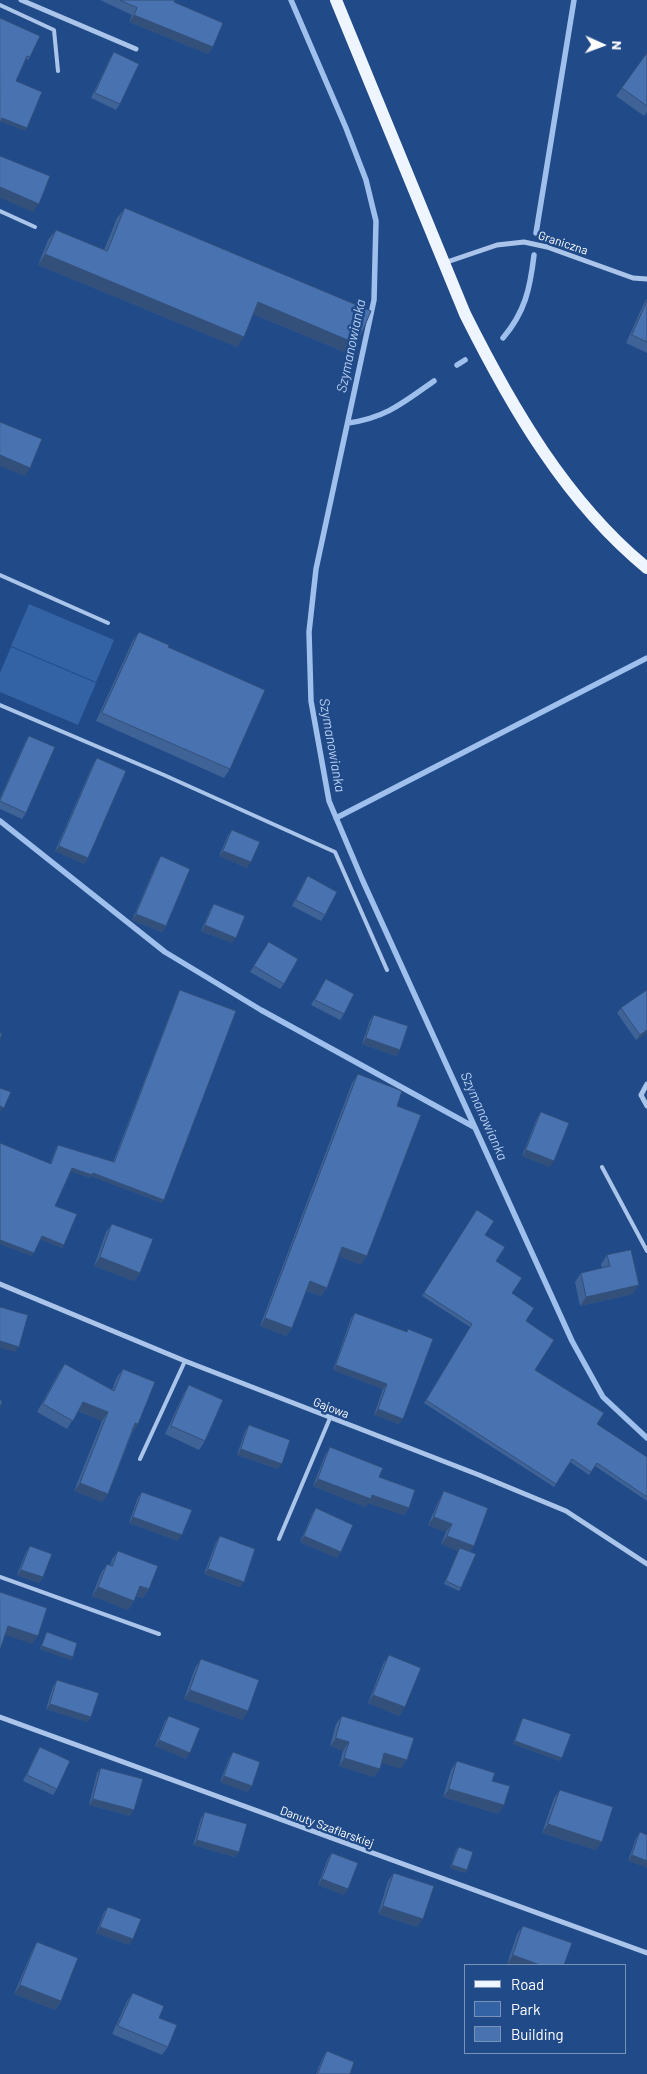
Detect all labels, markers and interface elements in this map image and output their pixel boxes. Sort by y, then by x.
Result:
north arrow [577,20,627,70]
text: N [609,41,626,50]
street label: Graniczna [536,228,590,258]
water label: Szymanowianka [333,298,369,394]
water label: Szymanowianka [315,697,349,793]
water label: Szymanowianka [457,1069,511,1163]
street label: Gajowa [311,1395,351,1421]
street label: Danuty Szaflarskiej [278,1803,376,1851]
legend [464,1964,627,2054]
text: Road [511,1975,544,1993]
text: Park [511,2000,540,2018]
text: Building [511,2025,564,2043]

